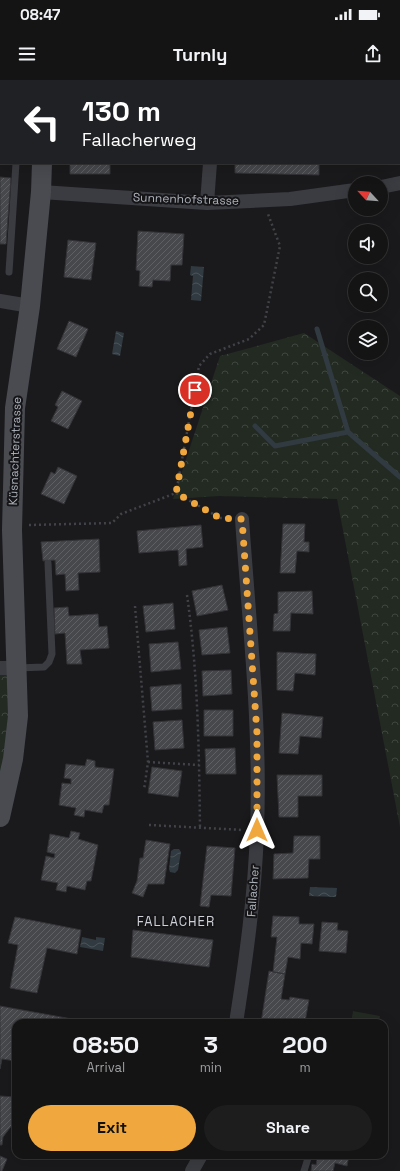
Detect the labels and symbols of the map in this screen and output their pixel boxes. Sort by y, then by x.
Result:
north arrow [348,176,388,216]
street label: Sunnenhofstrasse [133,189,239,209]
pin [178,373,212,407]
street label: Küsnachterstrasse [5,396,25,506]
position arrow [236,809,278,851]
street label: Fallacher [243,864,263,918]
district label: FALLACHER [137,913,215,930]

